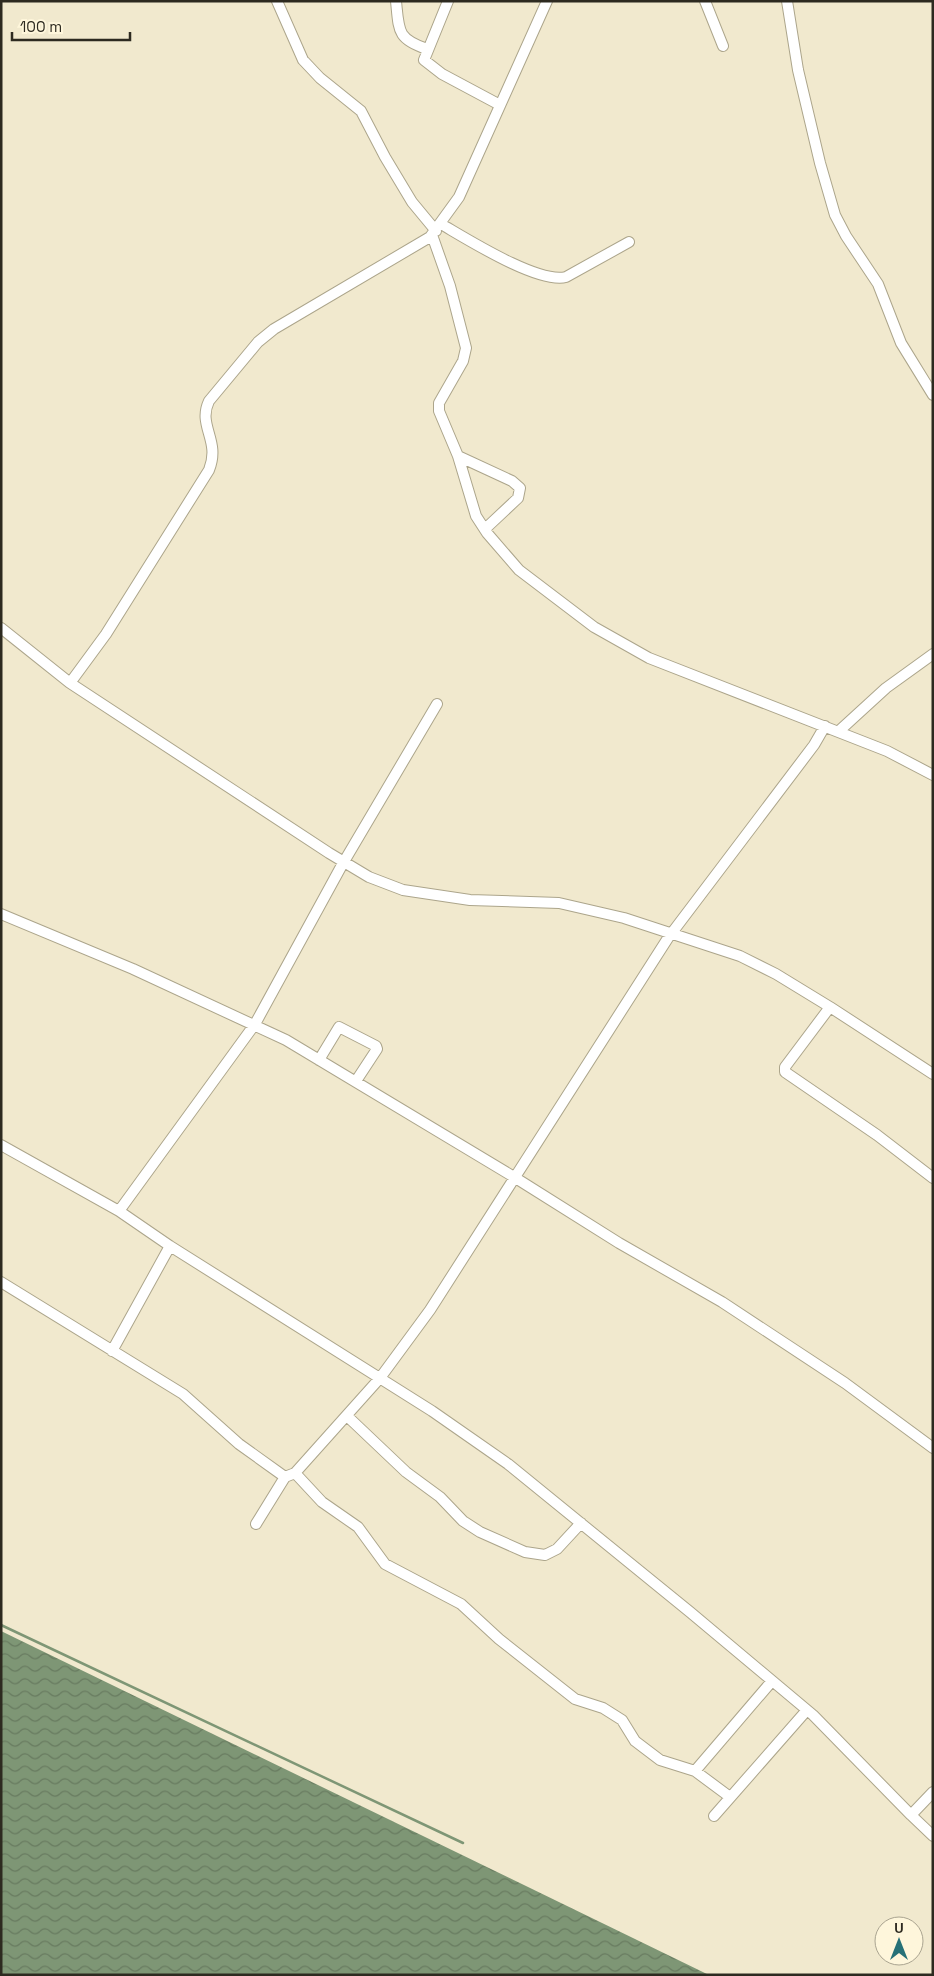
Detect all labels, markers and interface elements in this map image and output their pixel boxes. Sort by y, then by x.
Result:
scale bar [12,10,130,42]
text: 100 m [20,17,62,36]
north arrow [874,1916,924,1966]
text: U [894,1919,904,1937]

